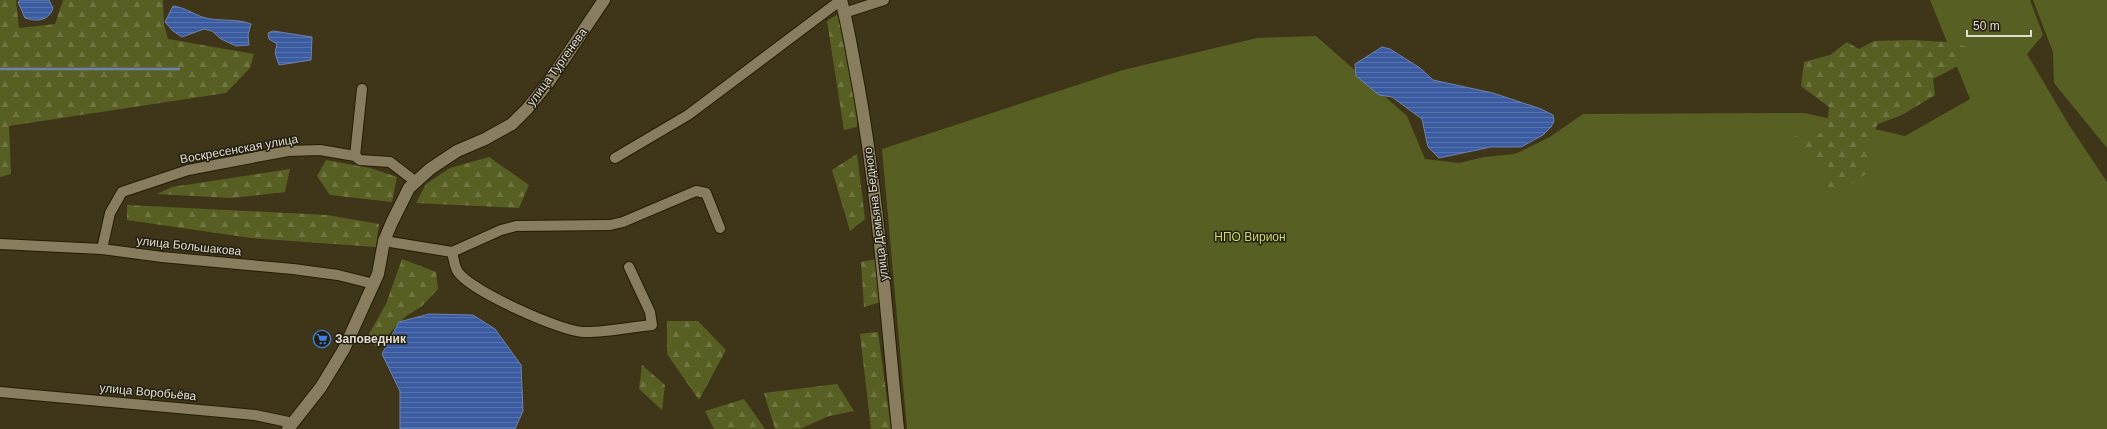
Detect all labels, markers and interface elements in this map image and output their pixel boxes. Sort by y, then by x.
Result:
scale bar [1967,12,2031,38]
text: 50 m [1973,19,2000,33]
street label: улица Тургенева [524,25,590,109]
street label: Воскресенская улица [179,132,299,166]
street label: улица Демьяна Бедного [861,146,891,281]
park label: НПО Вирион [1214,230,1286,244]
street label: улица Большакова [136,234,242,258]
supermarket icon: Заповедник [312,329,332,349]
place label: Заповедник [335,332,407,346]
street label: улица Воробьёва [99,381,197,403]

